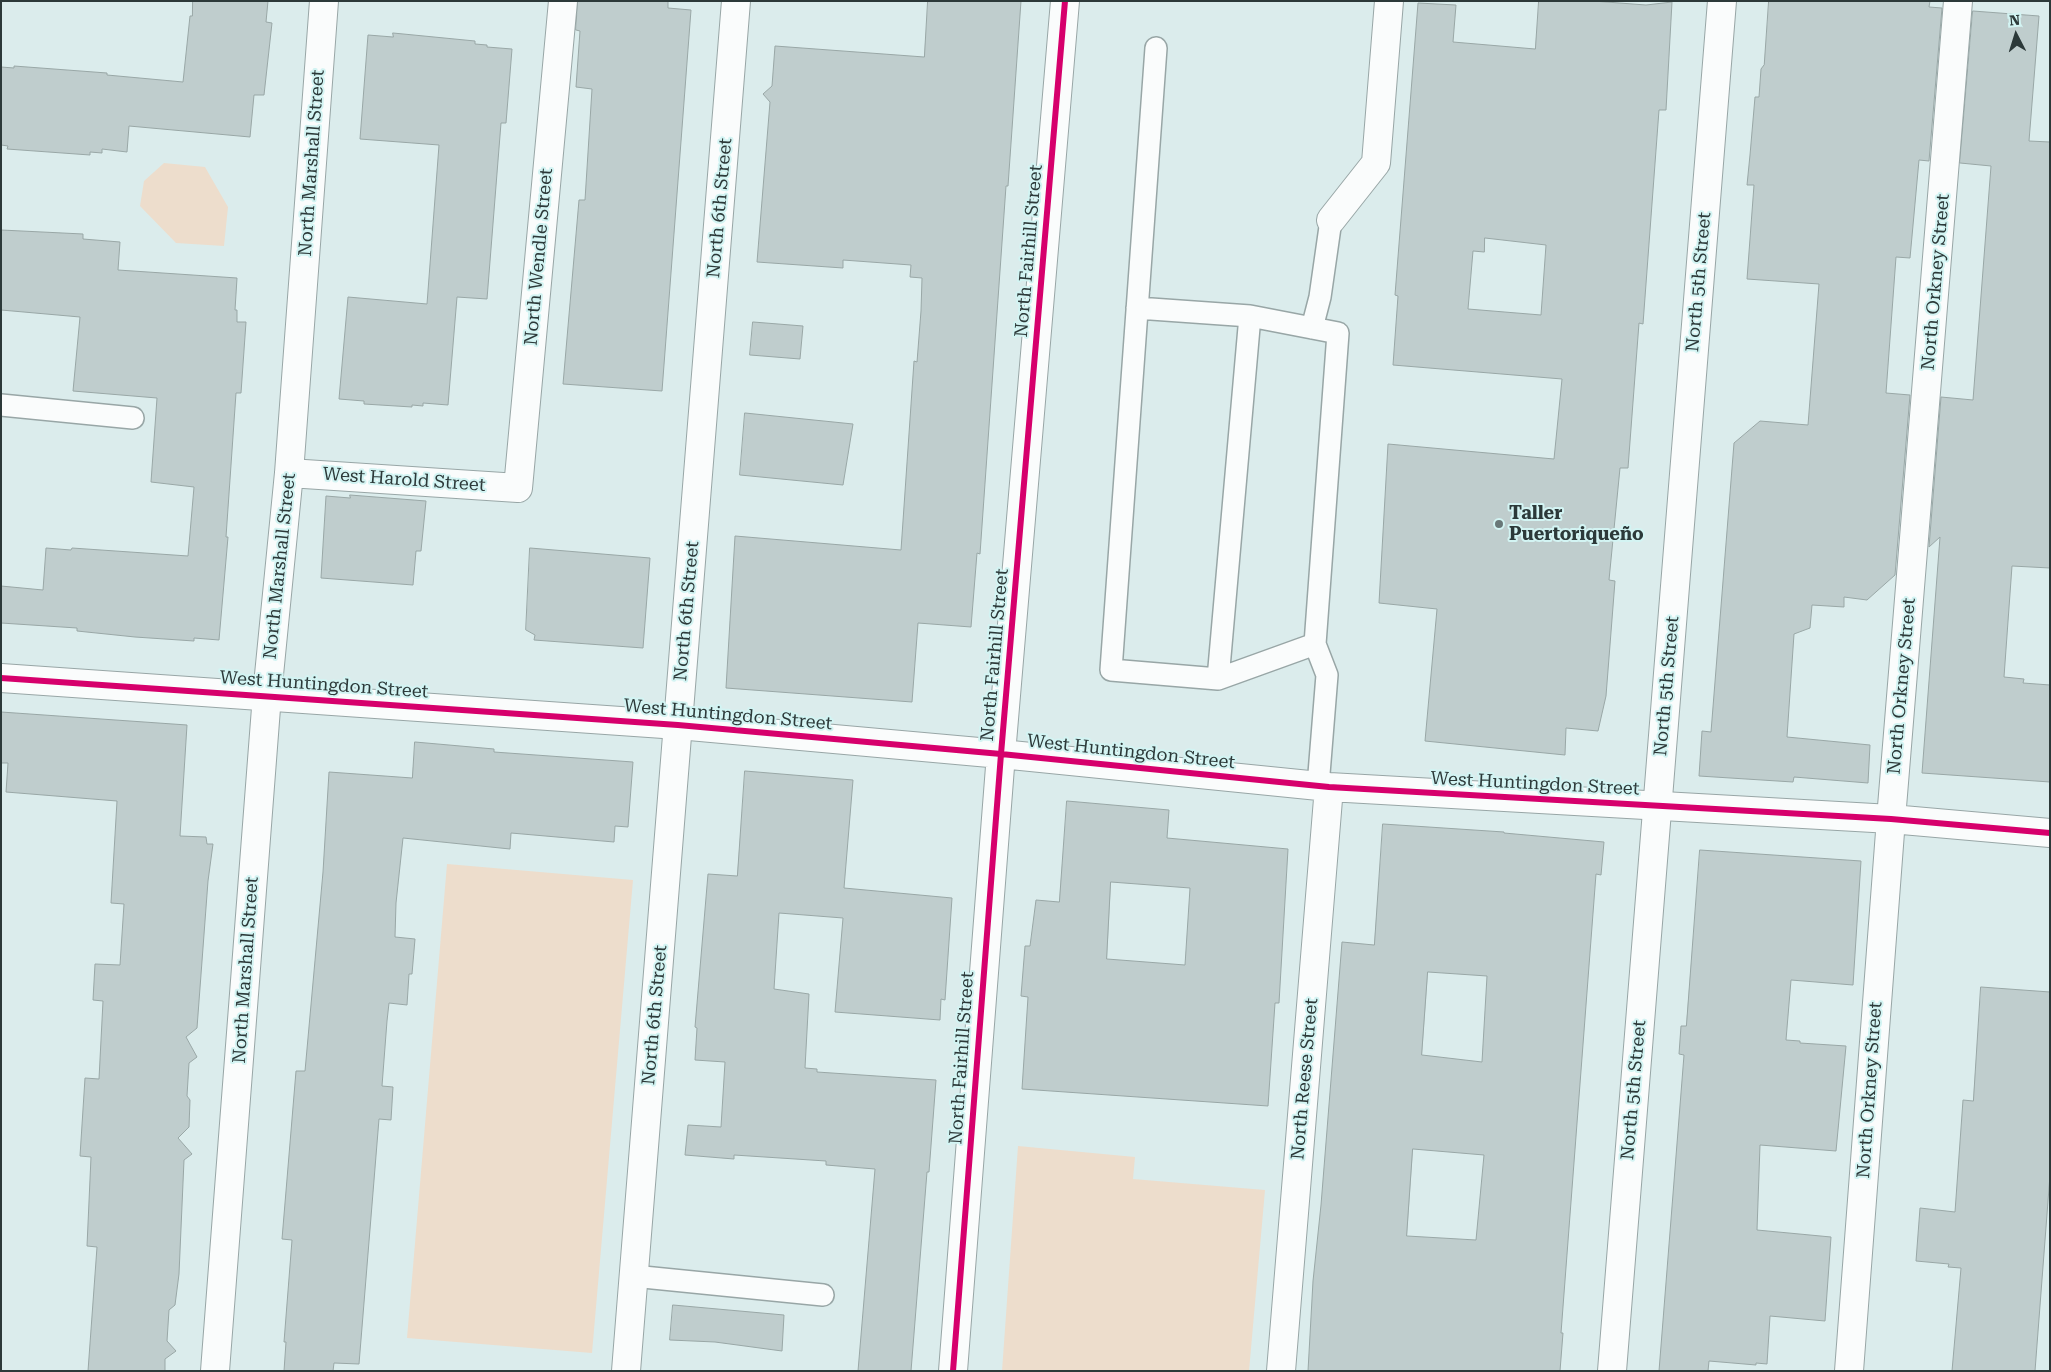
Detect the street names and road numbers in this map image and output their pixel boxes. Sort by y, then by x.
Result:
street label: North Marshall Street [295,69,329,257]
street label: North 6th Street [703,137,737,279]
street label: North Fairhill Street [1011,164,1047,338]
street label: North Wendle Street [520,167,558,347]
street label: North Orkney Street [1918,193,1954,371]
street label: North 5th Street [1682,211,1716,353]
street label: West Harold Street [322,464,486,496]
street label: North Marshall Street [259,472,301,660]
street label: North 6th Street [670,540,704,682]
street label: North Fairhill Street [977,568,1013,742]
street label: North Orkney Street [1884,597,1920,775]
street label: North 5th Street [1650,615,1684,757]
street label: West Huntingdon Street [219,667,429,703]
street label: West Huntingdon Street [623,695,833,735]
street label: West Huntingdon Street [1026,730,1236,774]
street label: West Huntingdon Street [1430,768,1640,800]
street label: North Marshall Street [229,876,263,1064]
street label: North 6th Street [638,944,672,1086]
street label: North Fairhill Street [945,971,979,1145]
street label: North Reese Street [1287,997,1323,1161]
street label: North Orkney Street [1853,1001,1887,1179]
street label: North 5th Street [1617,1019,1651,1161]

